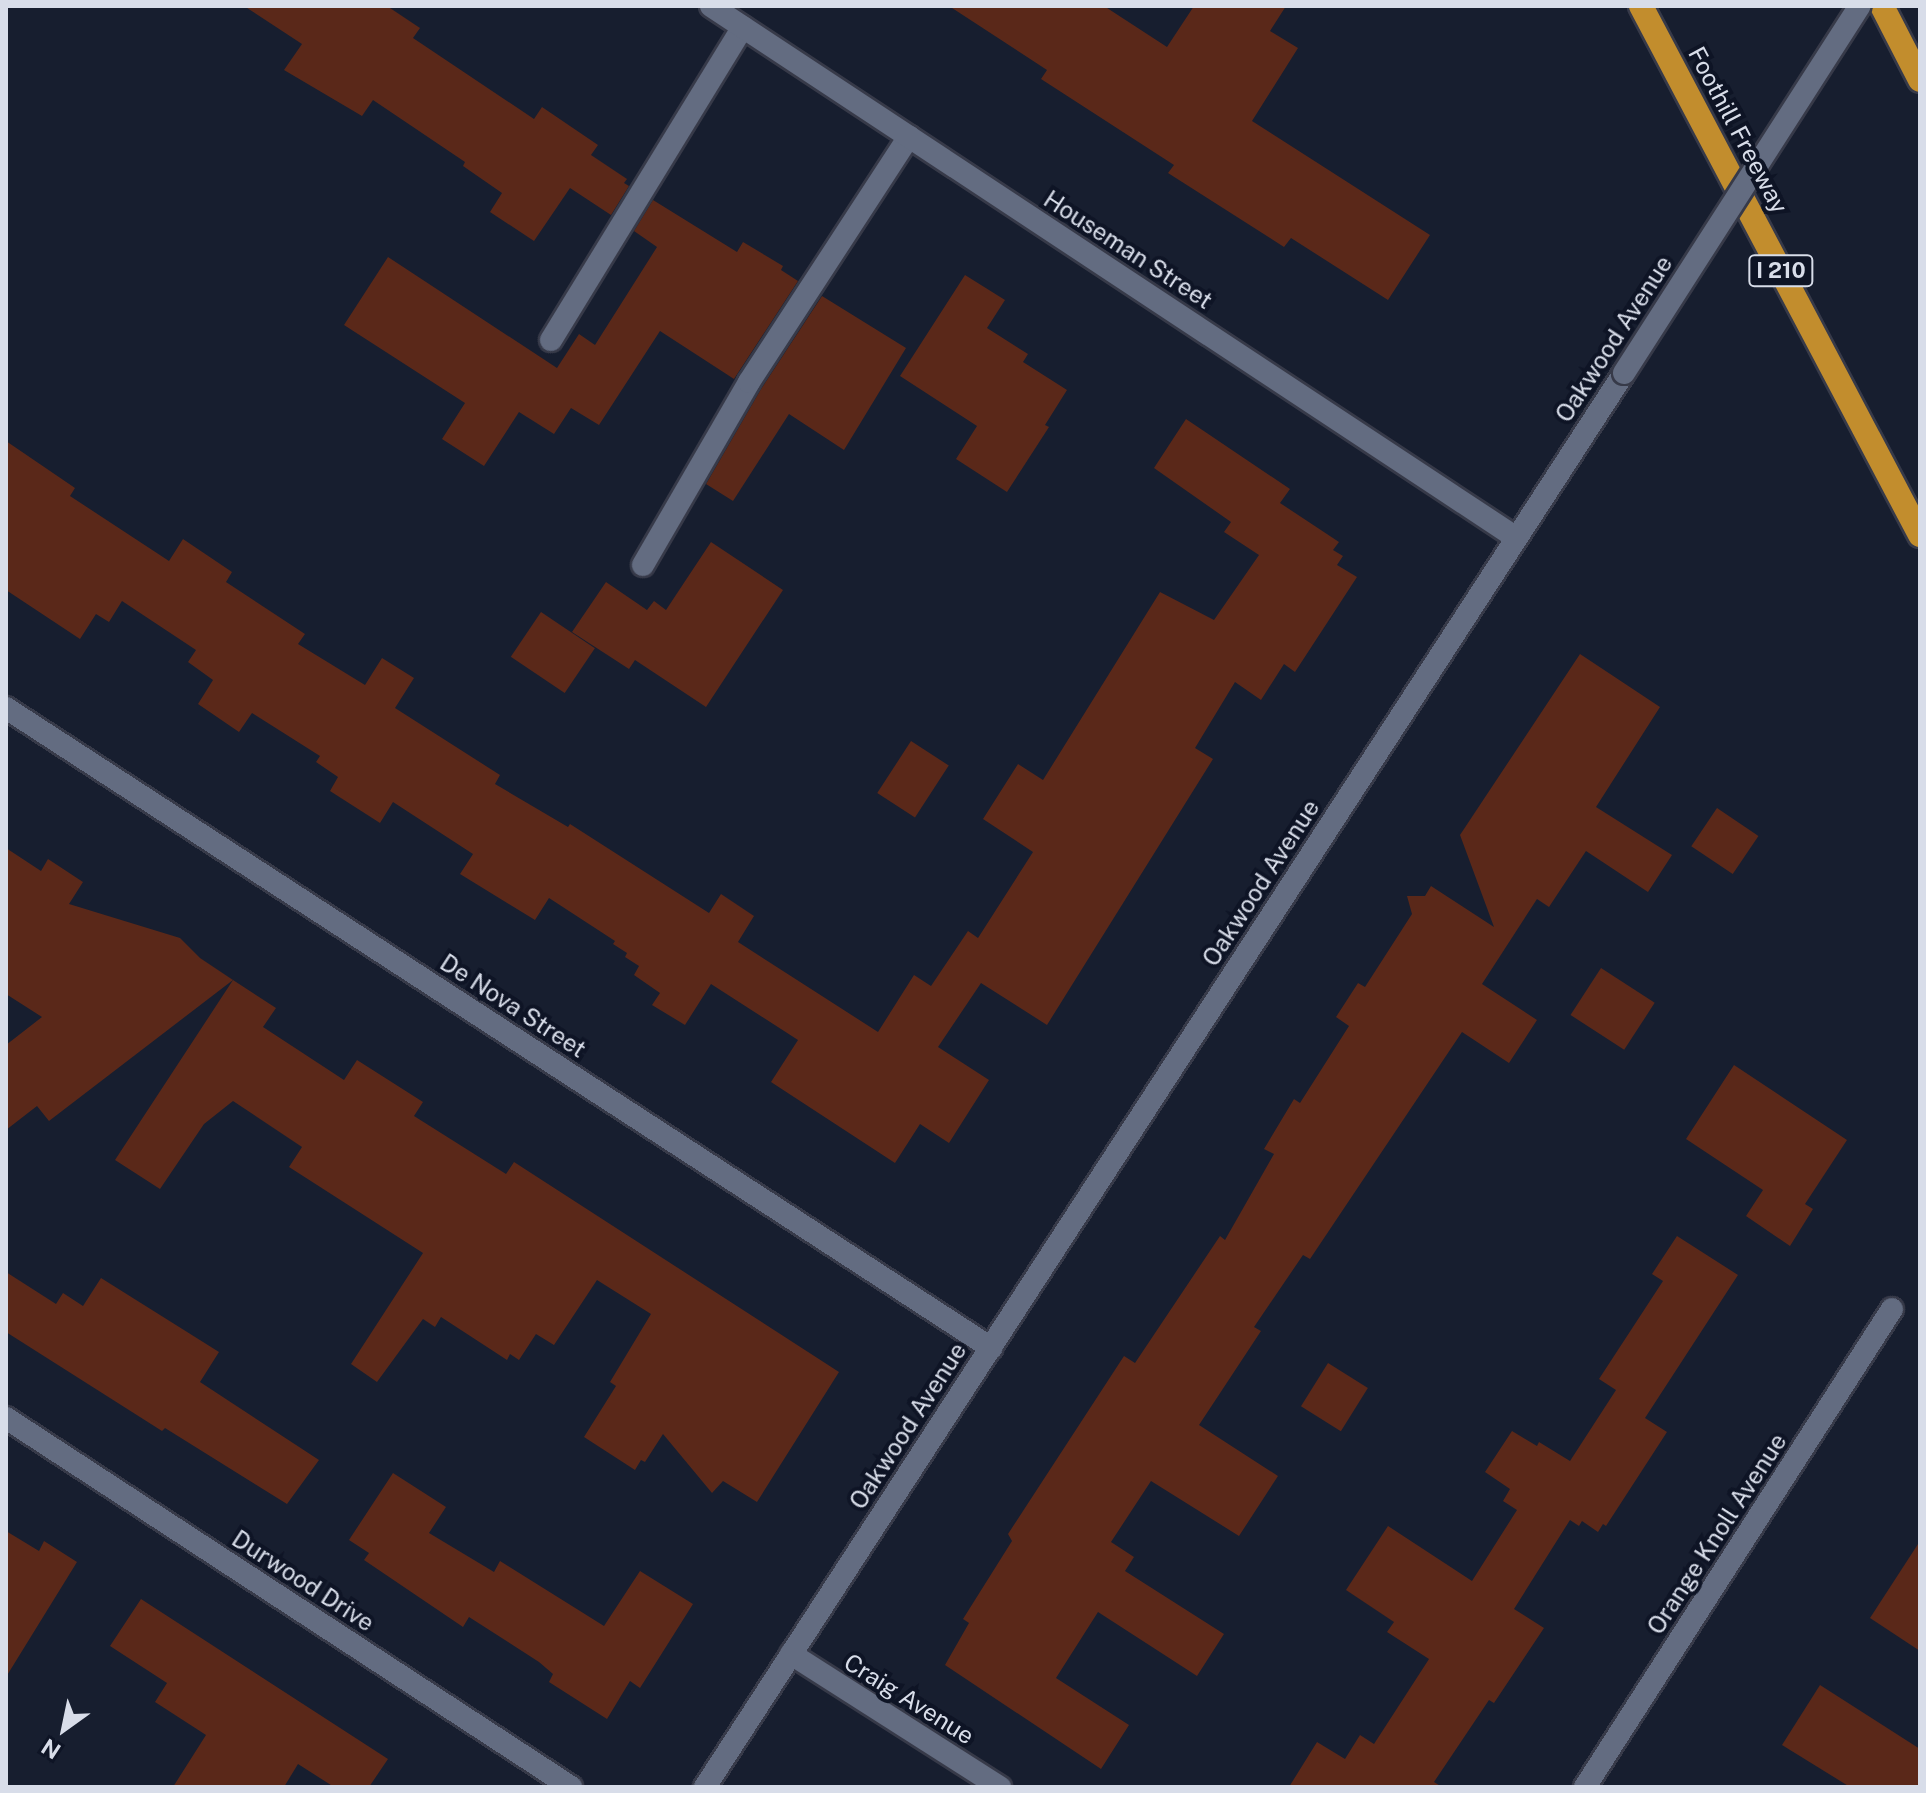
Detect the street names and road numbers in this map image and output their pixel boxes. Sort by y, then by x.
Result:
street label: Foothill Freeway [1682,42,1794,218]
street label: Houseman Street [1038,185,1218,315]
street label: Oakwood Avenue [1549,250,1679,428]
road number: I 210 [1747,253,1815,289]
street label: Oakwood Avenue [1196,794,1326,972]
street label: De Nova Street [435,948,591,1064]
street label: Oakwood Avenue [843,1337,973,1515]
street label: Orange Knoll Avenue [1641,1428,1793,1640]
street label: Durwood Drive [227,1524,379,1638]
street label: Craig Avenue [839,1648,979,1750]

